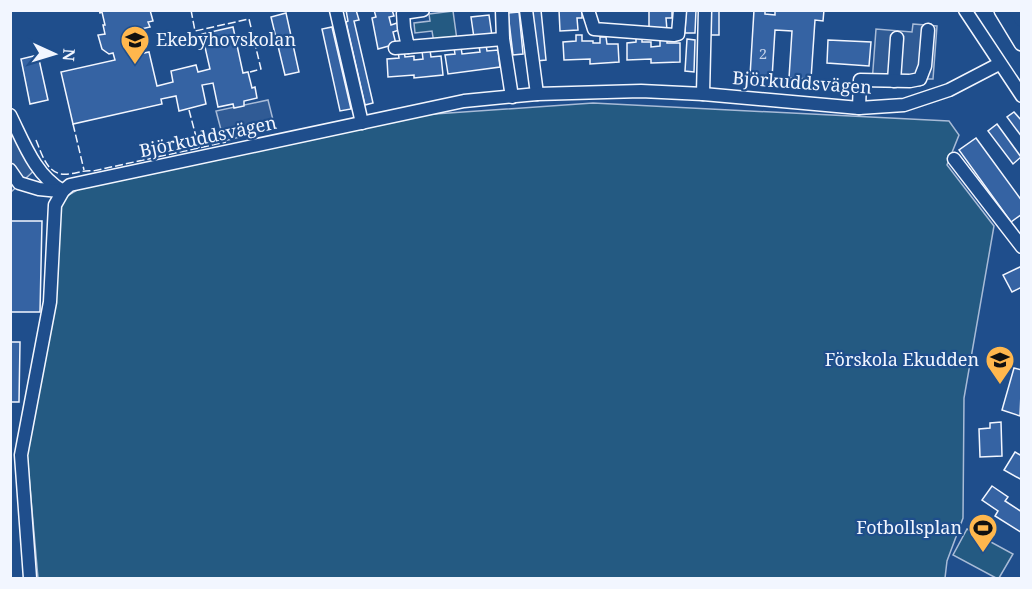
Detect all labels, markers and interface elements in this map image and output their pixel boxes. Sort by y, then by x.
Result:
north arrow [24,24,84,84]
school or university icon: Ekebyhovskolan [119,24,151,66]
place label: Ekebyhovskolan [156,27,297,51]
house number: 2 [759,43,767,63]
text: N [58,48,80,62]
street label: Björkuddsvägen [732,65,873,99]
street label: Björkuddsvägen [137,110,279,162]
school or university icon: Förskola Ekudden [984,344,1016,386]
place label: Förskola Ekudden [825,347,979,371]
sports icon: Fotbollsplan [967,512,999,554]
place label: Fotbollsplan [856,515,962,539]

